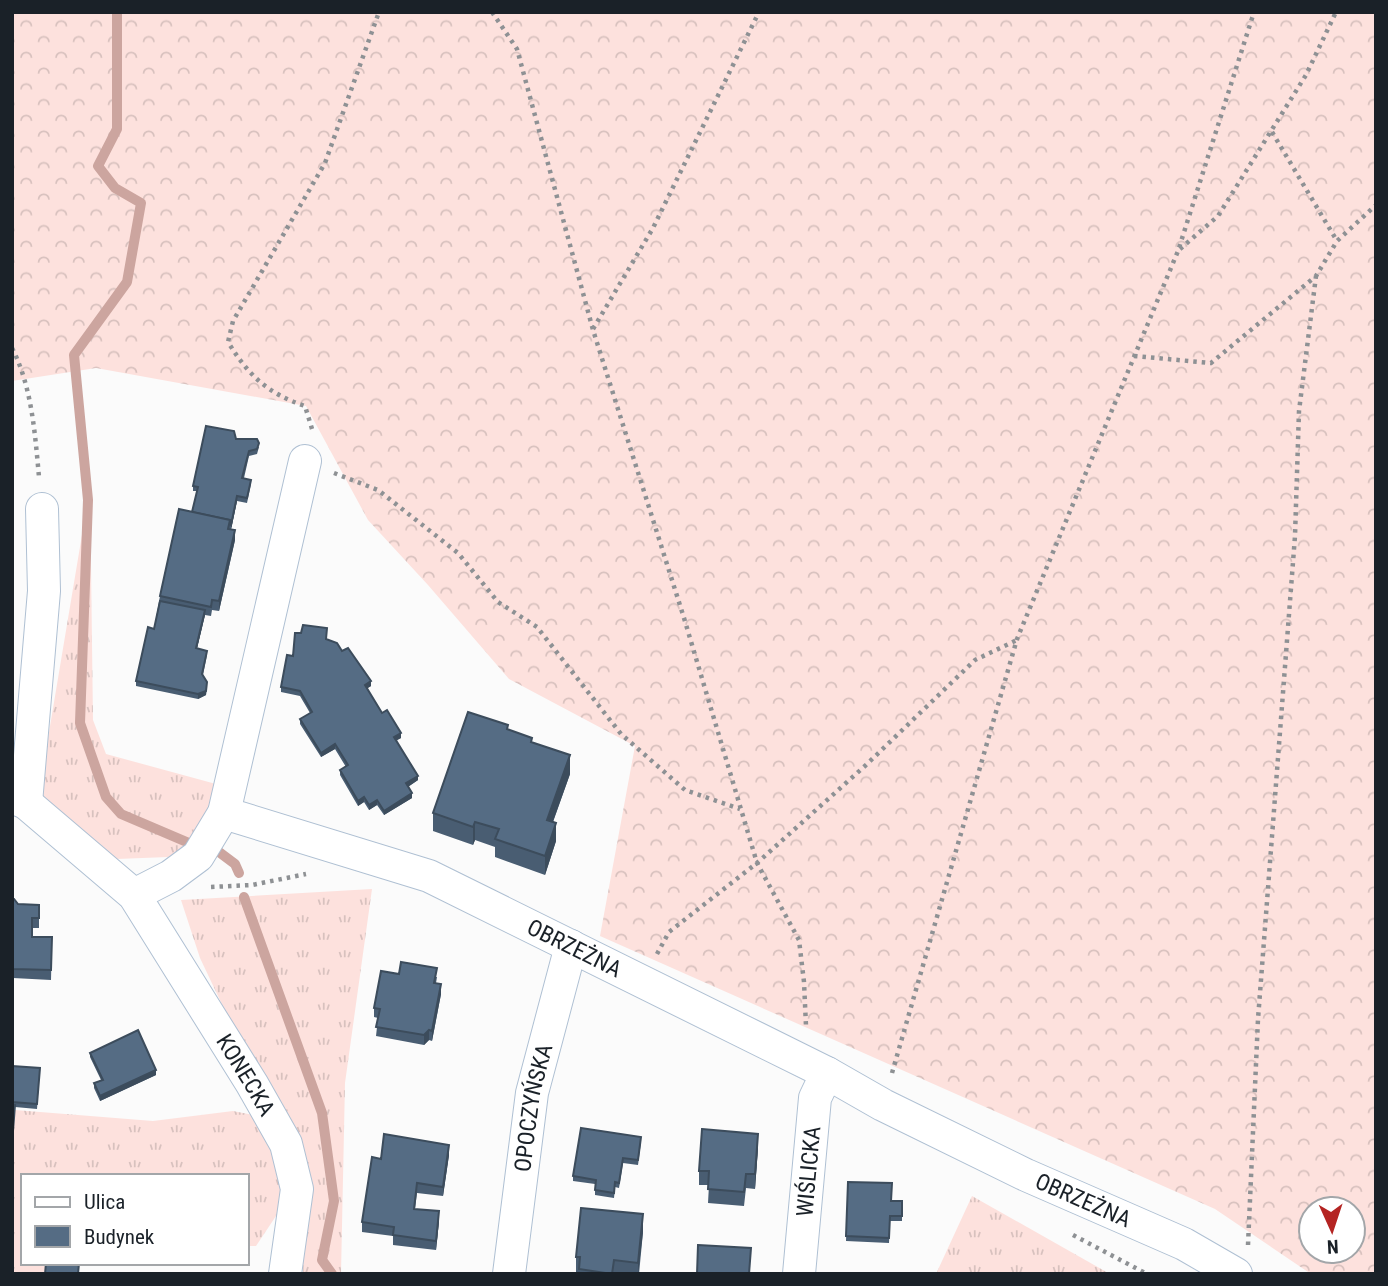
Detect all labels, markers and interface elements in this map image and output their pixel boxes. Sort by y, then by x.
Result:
street label: OBRZEŻNA [523,913,626,983]
street label: KONECKA [211,1029,281,1121]
street label: OPOCZYŃSKA [509,1041,558,1173]
street label: WIŚLICKA [791,1125,826,1218]
street label: OBRZEŻNA [1031,1167,1135,1233]
legend [21,1174,248,1265]
text: Ulica [84,1190,125,1214]
north arrow [1297,1195,1367,1265]
text: Budynek [84,1225,155,1249]
text: N [1326,1235,1339,1258]

